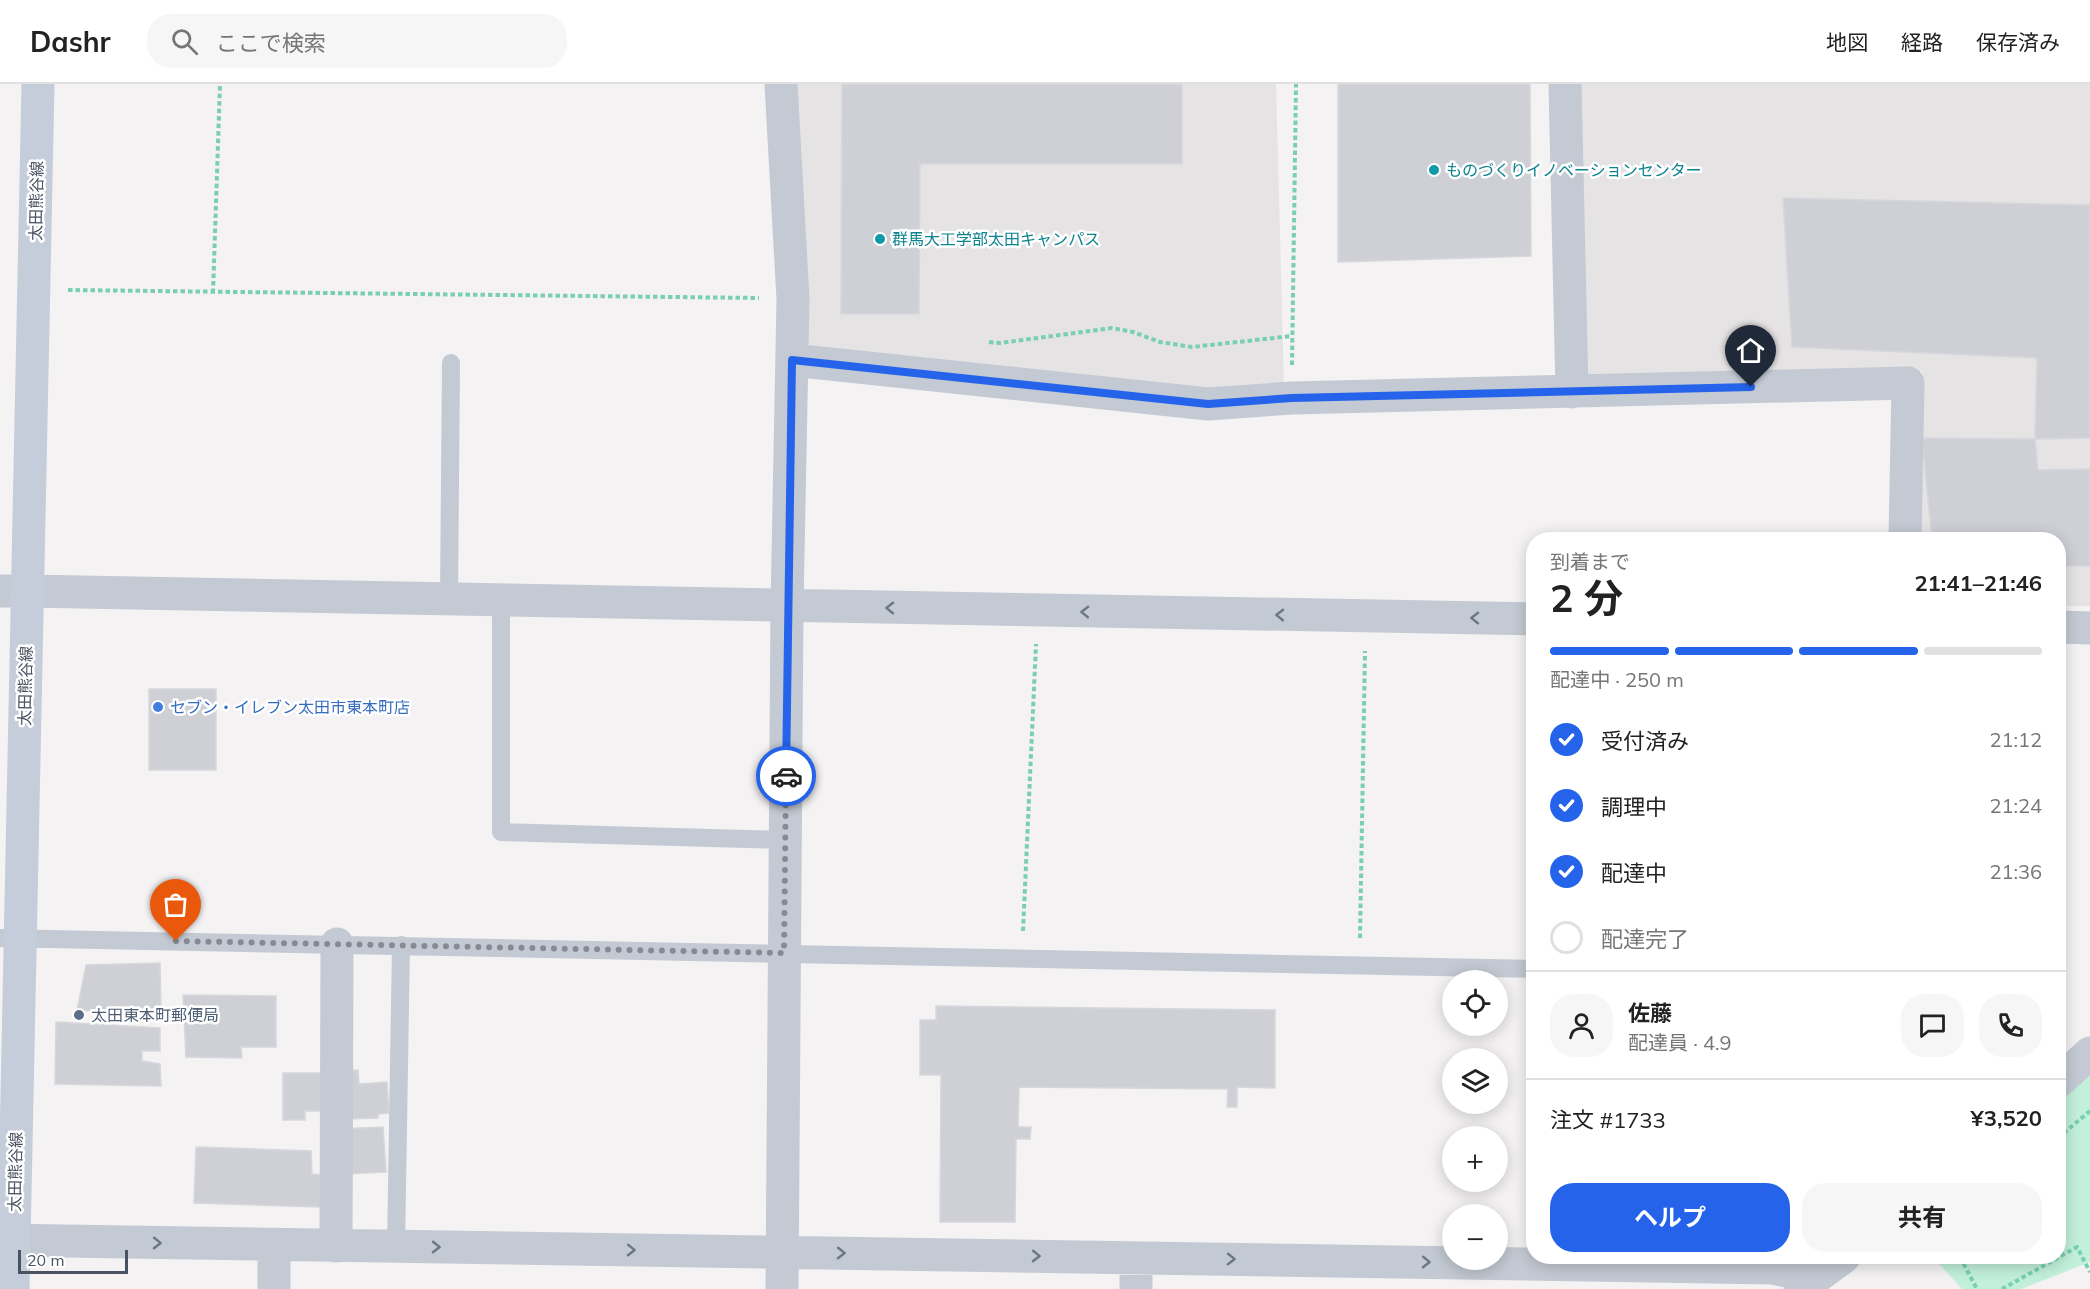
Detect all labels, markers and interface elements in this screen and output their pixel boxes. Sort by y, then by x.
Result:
search box [147,14,567,68]
text: Dashr [30,24,111,59]
icon: search [168,25,201,58]
text: ここで検索 [216,29,326,57]
text: 地図 [1826,29,1868,55]
text: 経路 [1901,29,1943,55]
text: 保存済み [1976,29,2060,55]
place label: ものづくりイノベーションセンター [1446,160,1702,180]
street label: 太田熊谷線 [25,161,47,241]
marker: ものづくりイノベーションセンター [1427,163,1441,177]
place label: 群馬大工学部太田キャンパス [892,229,1100,249]
marker: 群馬大工学部太田キャンパス [873,232,887,246]
pin [1725,325,1776,387]
icon: home [1734,334,1767,367]
text: 到着まで [1550,549,1630,574]
text: 21:41–21:46 [1914,569,2042,597]
text: 2 分 [1550,573,1623,622]
one-way arrow [885,602,894,615]
one-way arrow [1080,606,1089,618]
one-way arrow [1275,609,1284,621]
one-way arrow [1470,612,1479,624]
street label: 太田熊谷線 [14,646,36,726]
text: 配達中 · 250 m [1550,667,1684,692]
place label: セブン・イレブン太田市東本町店 [170,697,410,717]
marker: セブン・イレブン太田市東本町店 [151,700,165,714]
icon: check [1550,723,1583,756]
text: 受付済み [1601,727,1689,755]
text: 21:12 [1989,727,2042,752]
courier [756,746,816,806]
icon: car [770,760,803,793]
icon: check [1550,789,1583,822]
text: 調理中 [1601,793,1667,821]
text: 21:24 [1989,793,2042,818]
icon: check [1550,855,1583,888]
text: 配達中 [1601,859,1667,887]
text: 21:36 [1989,859,2042,884]
pin [150,879,201,941]
icon: bag [159,888,192,921]
text: 配達完了 [1601,925,1689,953]
map controls [1442,970,1508,1270]
button: locate [1442,970,1508,1036]
button: person [1550,994,1613,1057]
button: chat [1901,994,1964,1057]
button: phone [1979,994,2042,1057]
text: 佐藤 [1628,999,1672,1027]
place label: 太田東本町郵便局 [91,1005,219,1025]
marker: 太田東本町郵便局 [72,1008,86,1022]
text: 配達員 · 4.9 [1628,1030,1732,1055]
button: layers [1442,1048,1508,1114]
text: ¥3,520 [1971,1104,2042,1132]
text: 注文 #1733 [1550,1106,1666,1134]
button: + [1442,1126,1508,1192]
street label: 太田熊谷線 [4,1132,26,1212]
button: ヘルプ [1550,1183,1790,1252]
button: 共有 [1802,1183,2042,1252]
button: − [1442,1204,1508,1270]
one-way arrow [152,1237,161,1249]
one-way arrow [431,1241,440,1253]
one-way arrow [626,1244,635,1256]
scale bar [18,1247,128,1274]
one-way arrow [836,1247,845,1259]
text: 20 m [27,1250,64,1270]
one-way arrow [1031,1250,1040,1262]
one-way arrow [1226,1253,1235,1266]
one-way arrow [1421,1256,1430,1269]

